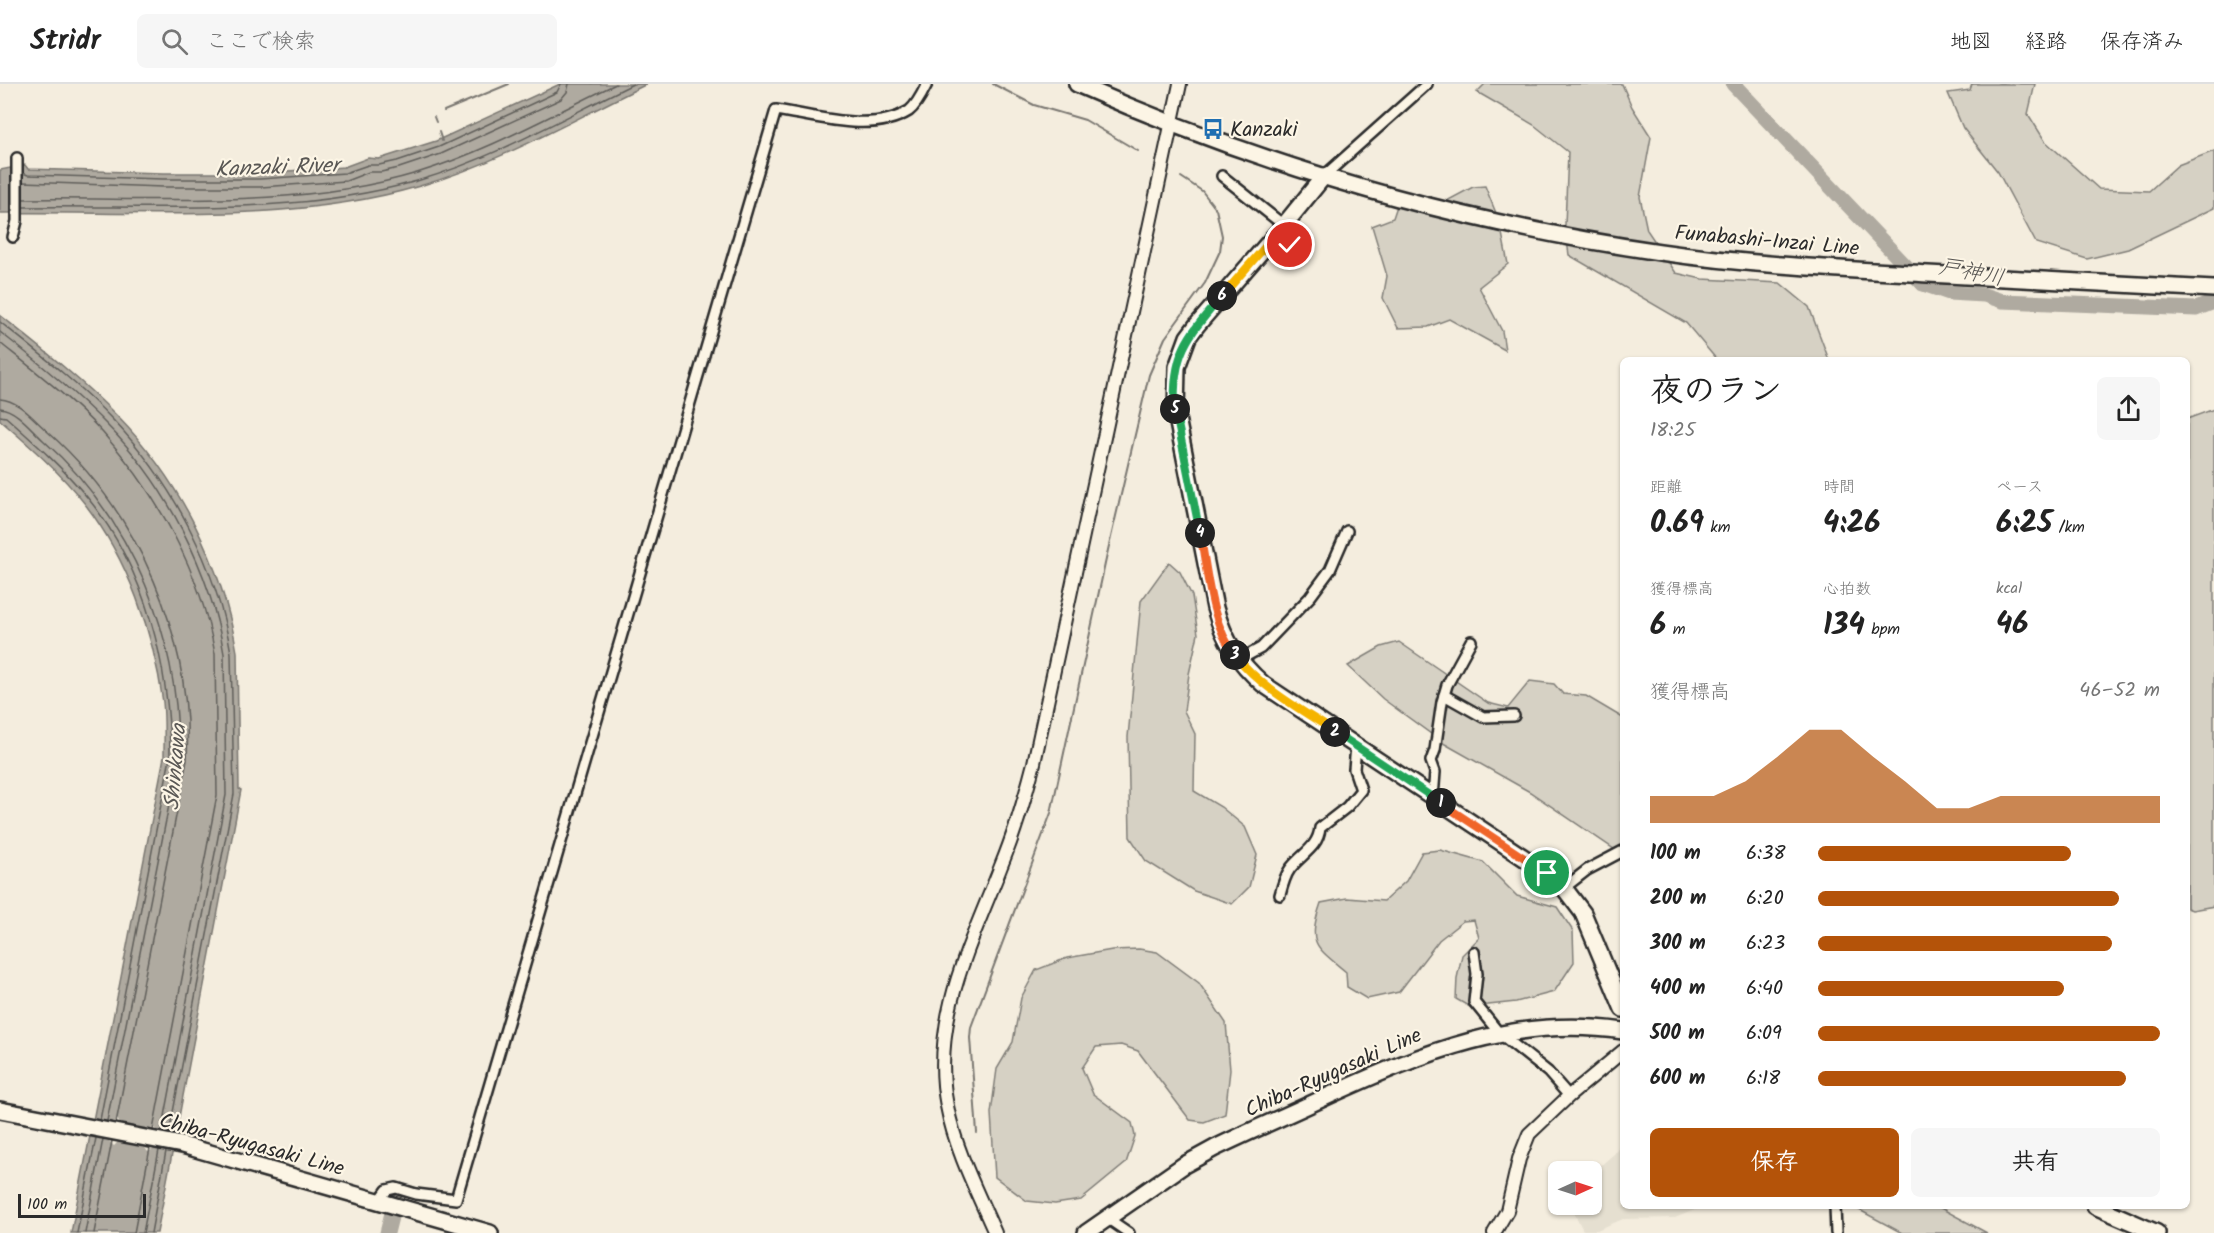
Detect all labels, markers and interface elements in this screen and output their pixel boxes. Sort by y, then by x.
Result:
search box [137,14,557,68]
text: Stridr [30,19,101,64]
icon: search [158,25,191,58]
text: ここで検索 [206,25,316,60]
text: 地図 [1950,26,1992,59]
text: 経路 [2025,26,2067,59]
text: 保存済み [2100,26,2184,59]
place label: Kanzaki [1230,114,1298,147]
bus stop icon: Kanzaki [1201,117,1225,141]
water label: Kanzaki River [215,149,344,188]
street label: Funabashi-Inzai Line [1673,217,1861,266]
pin [1264,219,1315,270]
icon: check [1273,228,1306,261]
water label: 戸神川 [1936,250,2007,297]
pin: 6 [1207,281,1237,311]
text: 6 [1218,283,1226,308]
text: 夜のラン [1650,366,1782,419]
button: share [2097,377,2160,440]
pin: 5 [1160,394,1190,424]
text: 5 [1171,396,1179,421]
text: 18:25 [1650,415,1696,447]
text: 距離 [1650,475,1682,500]
text: 時間 [1823,475,1855,500]
text: ペース [1996,475,2043,500]
text: 0.69 [1650,500,1704,548]
text: 4:26 [1823,500,1880,548]
text: 6:25 [1996,500,2052,548]
text: km [1704,515,1731,540]
text: /km [2052,515,2085,540]
pin: 4 [1185,518,1215,548]
text: 4 [1196,520,1204,545]
text: kcal [1996,576,2022,601]
text: 獲得標高 [1650,577,1714,602]
text: 心拍数 [1823,577,1871,602]
text: 46 [1996,601,2029,649]
text: 6 [1650,602,1666,650]
text: 134 [1823,602,1865,650]
text: m [1666,617,1685,642]
text: bpm [1865,617,1900,642]
pin: 3 [1220,640,1250,670]
text: 3 [1231,642,1239,667]
text: 46–52 m [2079,675,2160,707]
text: 獲得標高 [1650,677,1730,709]
pin: 2 [1320,717,1350,747]
text: 2 [1330,719,1340,744]
water label: Shinkawa [155,721,198,812]
pin: 1 [1426,788,1456,818]
text: 1 [1439,790,1443,815]
text: 100 m [1650,838,1701,870]
text: 6:38 [1746,838,1786,870]
pin [1521,847,1572,898]
icon: arrive [1530,856,1563,889]
text: 200 m [1650,883,1706,915]
text: 6:20 [1746,883,1784,915]
text: 300 m [1650,928,1706,960]
text: 6:23 [1746,928,1785,960]
text: 400 m [1650,973,1706,1005]
text: 6:40 [1746,973,1783,1005]
text: 500 m [1650,1018,1705,1050]
text: 6:09 [1746,1018,1782,1050]
street label: Chiba-Ryugasaki Line [1240,1019,1428,1127]
text: 600 m [1650,1063,1705,1095]
text: 6:18 [1746,1063,1780,1095]
street label: Chiba-Ryugasaki Line [155,1105,348,1186]
button: 保存 [1650,1128,1899,1197]
button: 共有 [1911,1128,2160,1197]
north arrow [1548,1161,1602,1215]
map controls [1548,1161,1602,1215]
scale bar [18,1191,146,1218]
text: 100 m [27,1192,67,1217]

